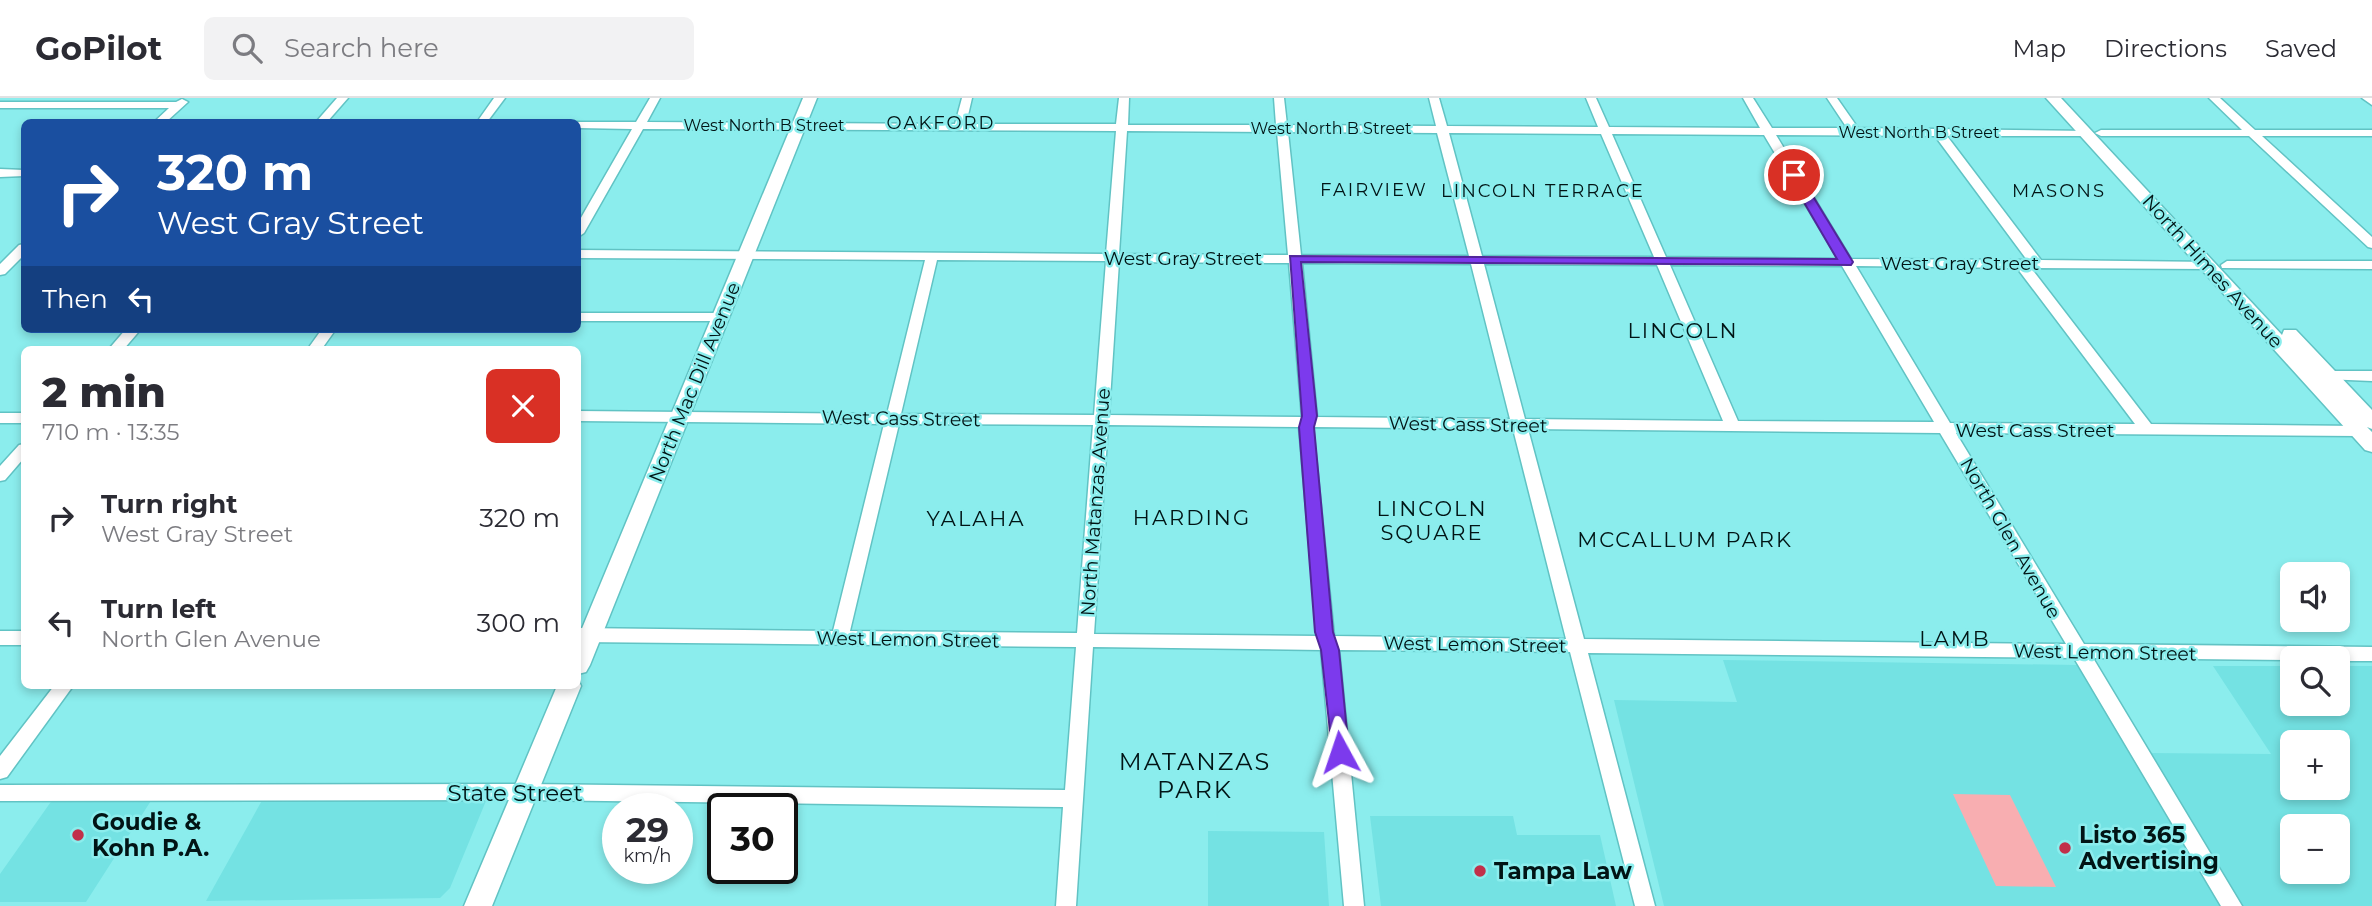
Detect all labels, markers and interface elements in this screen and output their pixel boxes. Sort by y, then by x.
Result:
search box [204,17,694,80]
text: GoPilot [35,28,162,68]
icon: search [228,29,266,67]
text: Search here [284,32,439,64]
text: Map [2013,34,2066,63]
text: Directions [2104,34,2227,63]
text: Saved [2265,34,2337,63]
district label: OAKFORD [887,112,995,134]
street label: West North B Street [684,116,845,135]
street label: West North B Street [1251,119,1412,138]
street label: West North B Street [1839,123,2000,142]
text: 320 m [157,143,313,202]
pin [1764,145,1824,205]
icon: right [42,147,133,238]
icon: arrive [1775,156,1813,194]
district label: FAIRVIEW [1320,179,1428,201]
district label: LINCOLN TERRACE [1441,180,1645,202]
district label: MASONS [2012,180,2106,202]
street label: North Himes Avenue [2138,190,2288,353]
text: West Gray Street [157,203,424,242]
street label: West Gray Street [1104,247,1263,270]
street label: West Gray Street [1881,252,2040,275]
street label: North Mac Dill Avenue [644,279,745,485]
icon: left [122,280,160,318]
text: Then [42,283,108,315]
district label: LINCOLN [1628,318,1739,343]
text: 2 min [42,366,166,418]
button: close [486,369,560,443]
street label: North Matanzas Avenue [1076,387,1115,617]
street label: West Cass Street [821,406,981,431]
street label: West Cass Street [1388,412,1548,437]
text: 710 m · 13:35 [42,418,180,446]
street label: West Cass Street [1955,419,2115,442]
street label: North Glen Avenue [1955,454,2066,623]
text: Turn right [101,488,237,520]
district label: LINCOLN SQUARE [1377,496,1488,545]
icon: right [42,499,80,537]
text: 320 m [479,502,560,534]
district label: HARDING [1133,505,1251,530]
district label: YALAHA [927,506,1025,531]
text: West Gray Street [101,520,293,548]
district label: MCCALLUM PARK [1577,527,1793,552]
map controls [2280,562,2350,884]
button: sound [2280,562,2350,632]
text: Turn left [101,593,217,625]
icon: left [42,604,80,642]
text: 300 m [477,607,560,639]
text: North Glen Avenue [101,625,321,653]
street label: West Lemon Street [816,626,1000,653]
district label: LAMB [1919,626,1991,651]
street label: West Lemon Street [1383,631,1567,658]
street label: West Lemon Street [2013,639,2197,666]
button: search [2280,646,2350,716]
position arrow [1303,715,1377,789]
button: + [2280,730,2350,800]
district label: MATANZAS PARK [1119,747,1271,804]
street label: State Street [448,779,582,807]
speed limit sign: 30 [707,793,798,884]
place label: Goudie & Kohn P.A. [92,808,209,862]
text: 29 [626,808,669,851]
button: − [2280,814,2350,884]
place label: Listo 365 Advertising [2078,821,2219,875]
marker: Goudie & Kohn P.A. [70,827,86,843]
marker: Listo 365 Advertising [2057,840,2073,856]
text: km/h [623,845,672,867]
place label: Tampa Law [1494,857,1632,885]
marker: Tampa Law [1472,863,1488,879]

